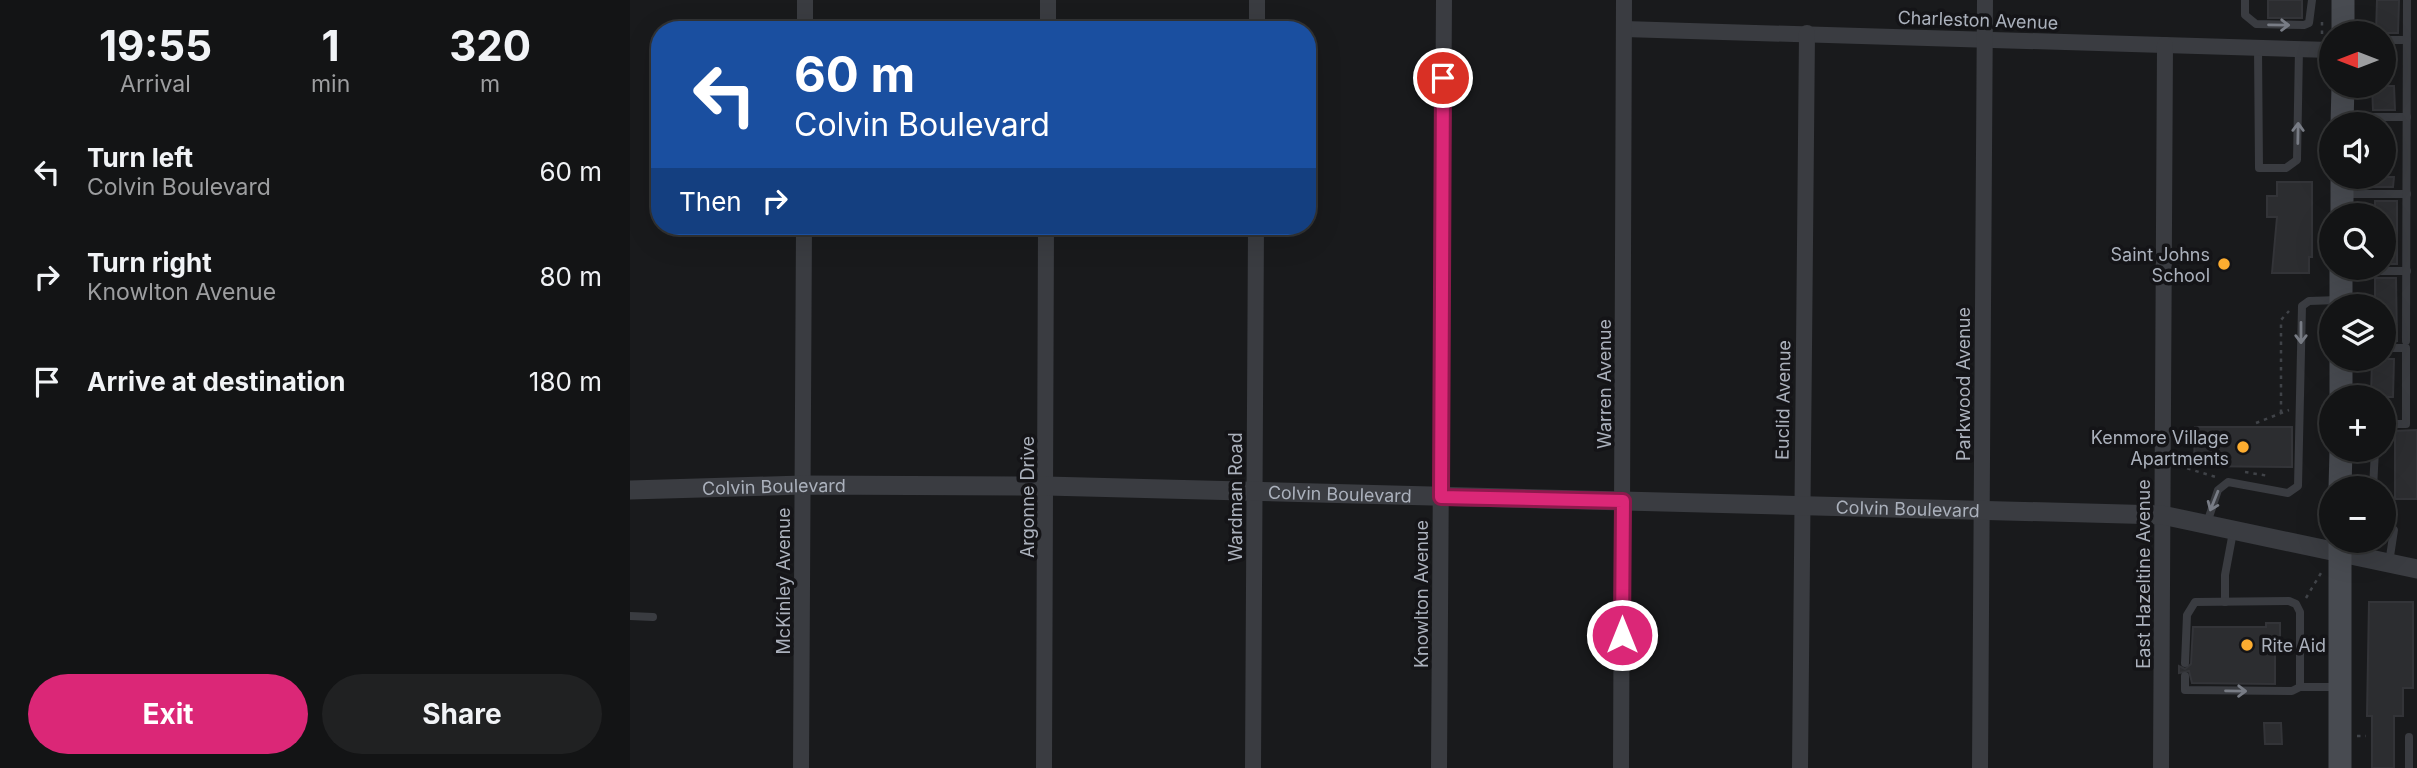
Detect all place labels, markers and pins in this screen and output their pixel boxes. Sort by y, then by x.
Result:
pin [1413,48,1473,108]
place label: Saint Johns School [2111,244,2210,286]
marker: Saint Johns School [2216,256,2232,272]
place label: Kenmore Village Apartments [2091,427,2229,469]
marker: Kenmore Village Apartments [2235,439,2251,455]
place label: Rite Aid [2261,635,2326,656]
marker: Rite Aid [2239,637,2255,653]

